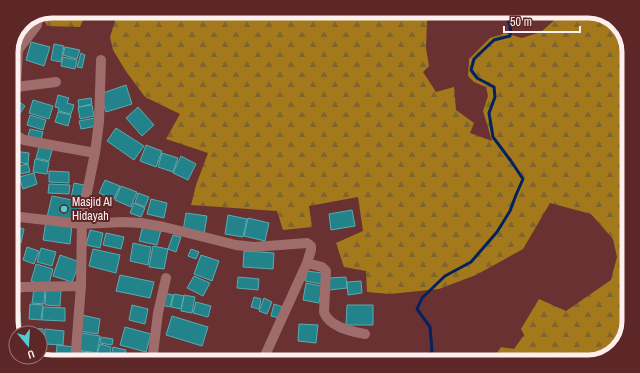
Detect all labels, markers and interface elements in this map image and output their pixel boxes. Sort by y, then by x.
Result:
scale bar [504,8,580,34]
text: 50 m [510,14,532,30]
place label: Masjid Al Hidayah [72,194,112,224]
marker: Masjid Al Hidayah [59,204,69,214]
north arrow [8,325,48,365]
text: U [26,347,36,362]

